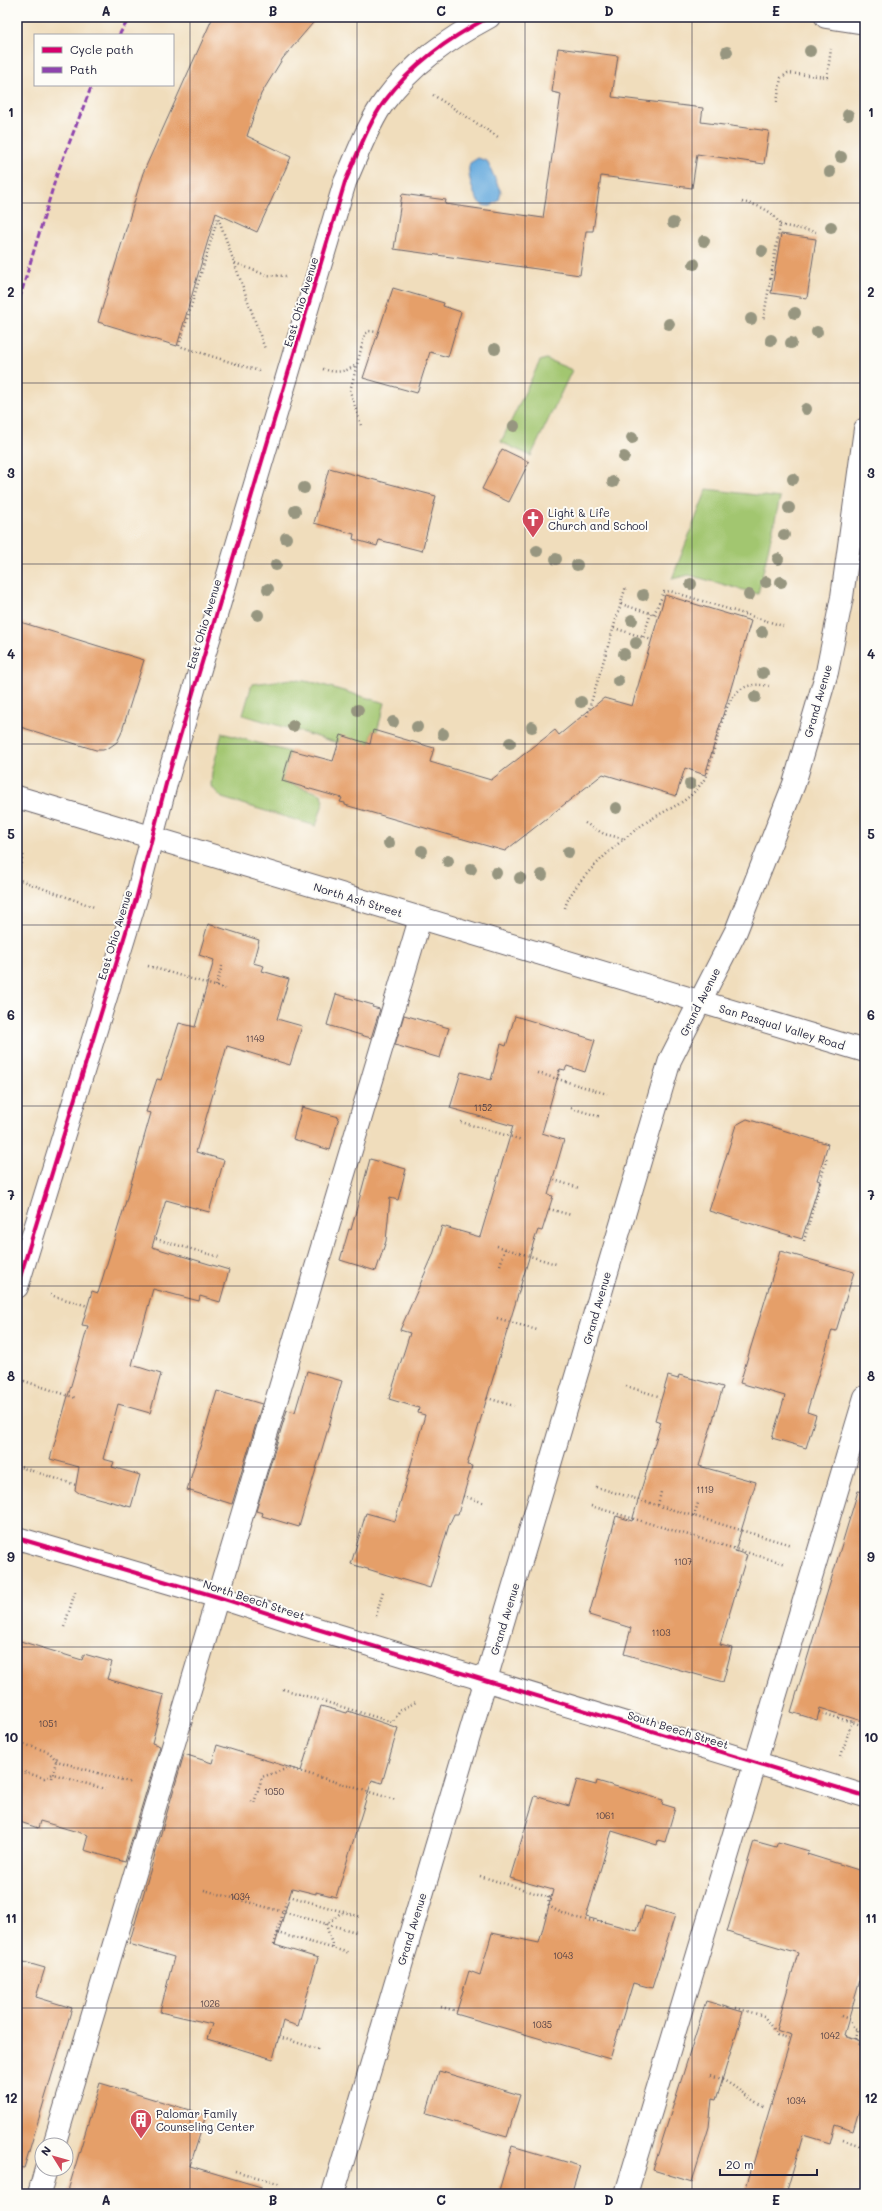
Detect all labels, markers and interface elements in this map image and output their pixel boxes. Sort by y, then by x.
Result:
text: A [101,2,111,19]
text: B [269,2,278,19]
text: C [436,2,446,19]
text: D [604,2,614,19]
text: E [772,2,780,19]
legend [34,34,174,86]
text: Cycle path [70,41,133,57]
text: Path [70,61,97,77]
text: 1 [8,103,14,120]
text: 1 [868,103,874,120]
street label: East Ohio Avenue [280,255,321,349]
text: 2 [7,283,15,300]
text: 2 [867,283,875,300]
text: 3 [7,464,15,481]
text: 3 [867,464,875,481]
place label: Light & Life Church and School [548,505,648,533]
church icon: Light & Life Church and School [520,506,546,539]
street label: East Ohio Avenue [183,577,224,671]
text: 4 [7,645,15,662]
text: 4 [867,645,875,662]
street label: Grand Avenue [800,662,835,739]
text: 5 [7,825,15,842]
text: 5 [867,825,875,842]
street label: North Ash Street [312,879,405,920]
street label: East Ohio Avenue [94,888,135,982]
street label: Grand Avenue [676,965,723,1039]
street label: San Pasqual Valley Road [717,1000,847,1053]
text: 6 [7,1006,15,1023]
text: 6 [867,1006,875,1023]
house number: 1149 [246,1033,265,1044]
house number: 1152 [474,1102,492,1113]
text: 7 [7,1186,15,1203]
text: 7 [867,1186,875,1203]
street label: Grand Avenue [579,1269,614,1346]
text: 8 [7,1367,15,1384]
text: 8 [867,1367,875,1384]
house number: 1119 [696,1484,714,1495]
text: 9 [7,1548,15,1565]
text: 9 [867,1548,875,1565]
house number: 1107 [674,1556,692,1567]
street label: North Beech Street [201,1576,307,1623]
street label: Grand Avenue [486,1581,523,1657]
house number: 1103 [652,1627,670,1638]
street label: South Beech Street [626,1707,731,1752]
house number: 1051 [39,1718,57,1729]
text: 10 [4,1728,18,1745]
text: 10 [864,1728,878,1745]
house number: 1050 [264,1786,285,1797]
house number: 1061 [595,1810,615,1821]
house number: 1034 [230,1891,251,1902]
street label: Grand Avenue [393,1891,430,1967]
text: 11 [5,1909,17,1926]
text: 11 [865,1909,877,1926]
house number: 1043 [553,1950,573,1961]
house number: 1026 [200,1998,220,2009]
house number: 1035 [532,2019,552,2030]
house number: 1042 [820,2030,840,2041]
text: 12 [4,2089,18,2106]
text: 12 [864,2089,878,2106]
house number: 1034 [786,2095,807,2106]
place label: Palomar Family Counseling Center [156,2106,255,2134]
building icon: Palomar Family Counseling Center [128,2107,154,2140]
north arrow [34,2137,74,2177]
text: N [37,2143,54,2159]
scale bar [720,2151,817,2177]
text: 20 m [726,2156,754,2172]
text: A [101,2191,111,2208]
text: B [269,2191,278,2208]
text: C [436,2191,446,2208]
text: D [604,2191,614,2208]
text: E [772,2191,780,2208]

